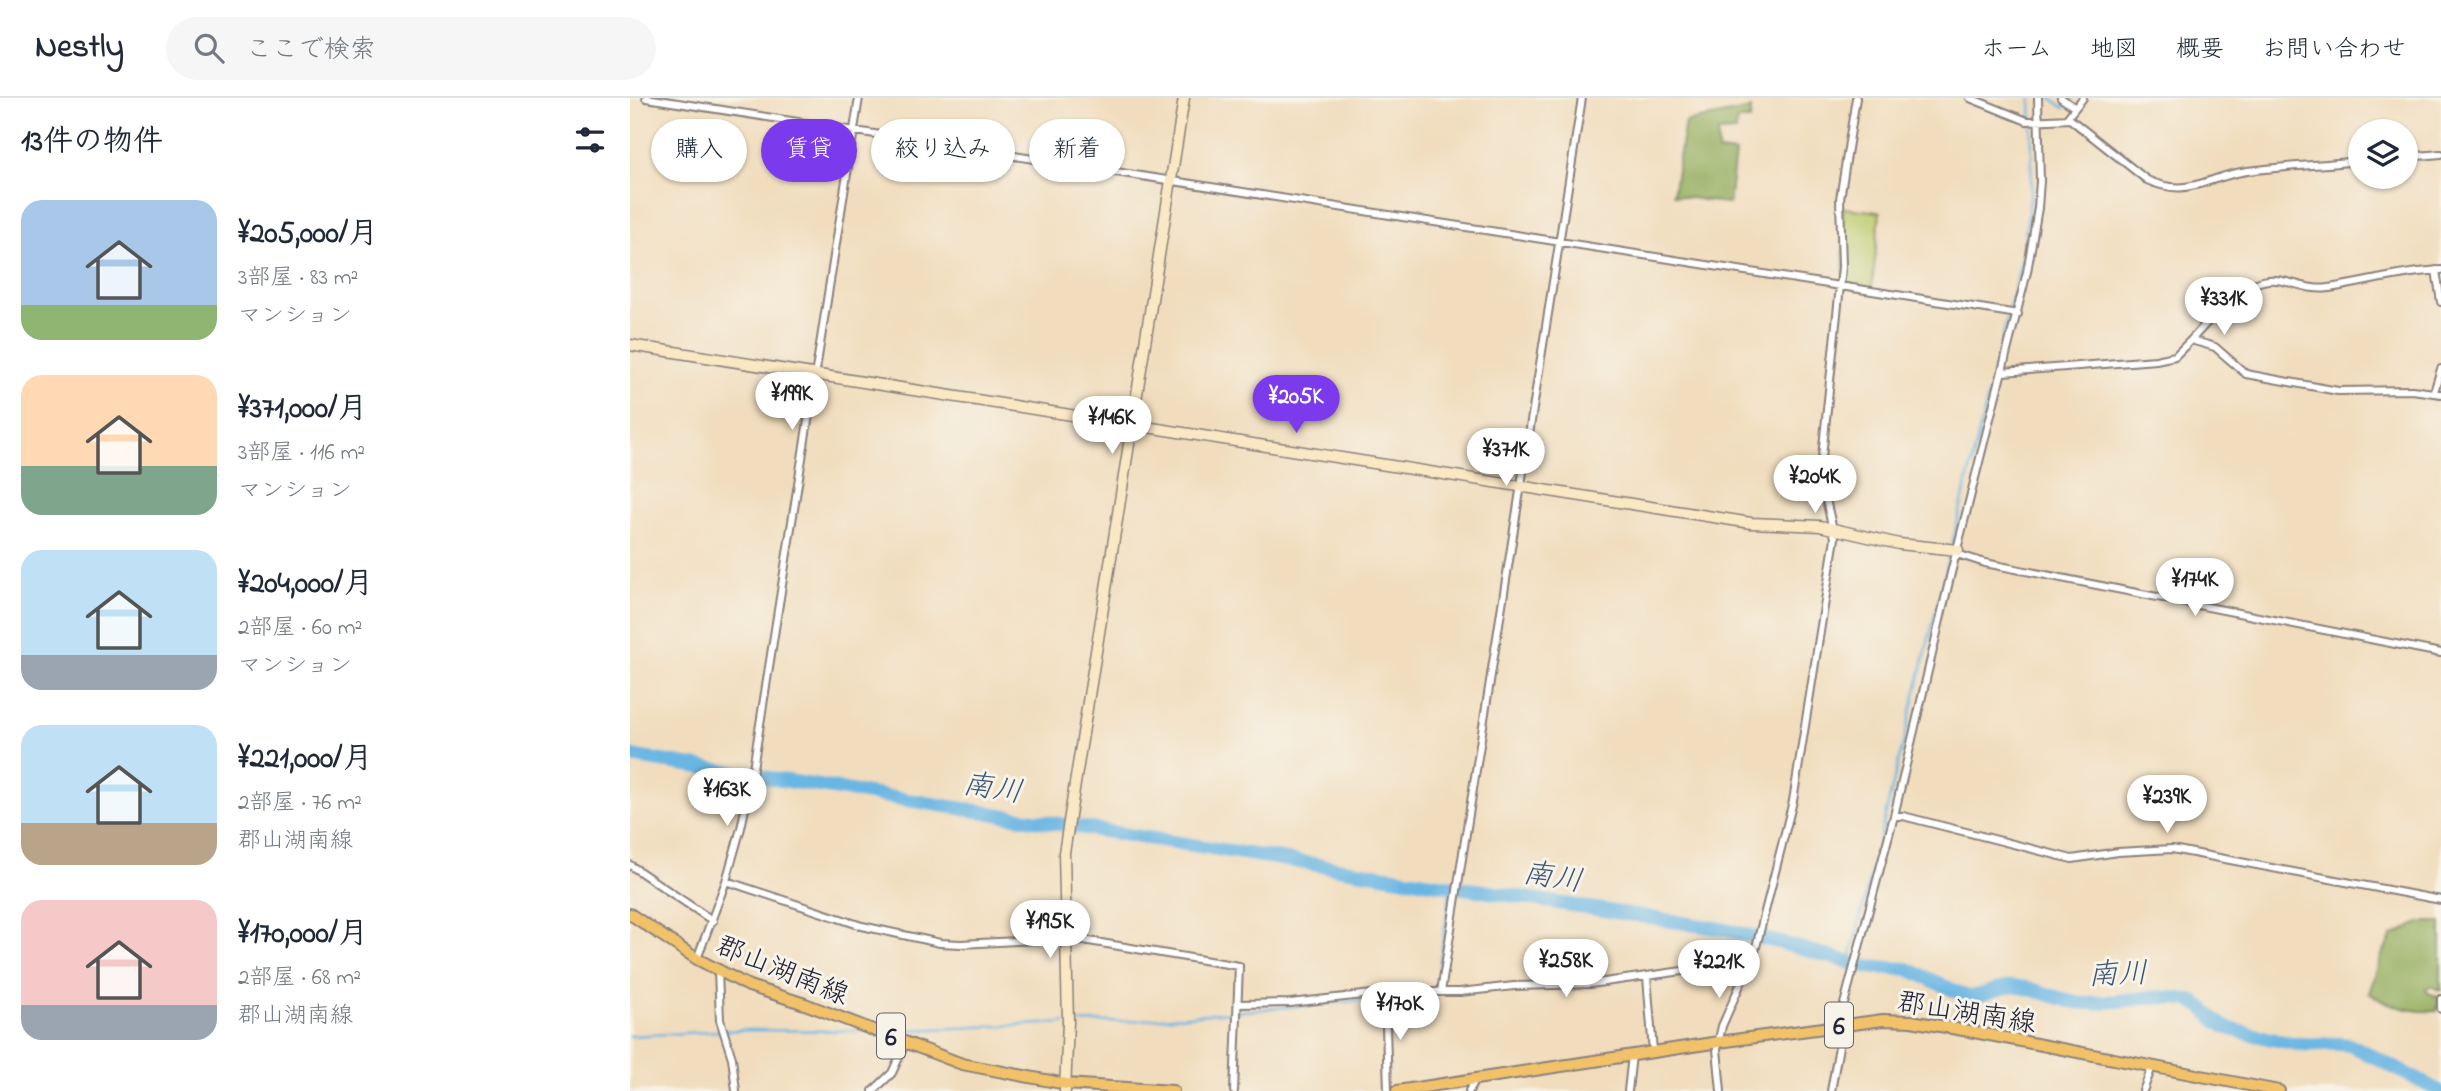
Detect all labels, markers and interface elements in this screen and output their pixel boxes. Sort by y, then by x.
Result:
search box [166,17,656,80]
text: Nestly [35,24,124,72]
icon: search [190,29,228,67]
text: ここで検索 [246,32,376,70]
text: ホーム [1981,33,2052,68]
text: 地図 [2090,33,2138,68]
text: 概要 [2176,33,2224,68]
text: お問い合わせ [2262,33,2406,68]
chip: 購入 [651,119,747,182]
chip: 賃貸 [761,119,857,182]
chip: 絞り込み [871,119,1015,182]
chip: 新着 [1029,119,1125,182]
map controls [2348,119,2418,189]
button: layers [2348,119,2418,189]
text: 13件の物件 [21,121,163,165]
icon: filters [571,121,609,159]
text: ¥205,000/月 [238,213,378,257]
icon: home [77,228,161,312]
text: 3部屋 · 83 m² [238,262,358,295]
pin: ¥331K [2175,278,2273,337]
text: ¥331K [2201,283,2247,316]
text: マンション [238,300,352,333]
pin: ¥199K [743,372,841,432]
pin: ¥205K [1247,376,1345,435]
text: ¥199K [771,378,813,411]
text: ¥205K [1269,381,1323,414]
text: ¥371,000/月 [238,388,367,432]
pin: ¥146K [1063,396,1161,456]
text: ¥146K [1088,402,1136,435]
icon: home [77,403,161,487]
pin: ¥371K [1457,428,1555,488]
text: ¥371K [1483,434,1529,467]
text: 3部屋 · 116 m² [238,437,365,470]
pin: ¥204K [1766,456,1864,515]
text: ¥204K [1790,461,1840,494]
text: マンション [238,475,352,508]
pin: ¥174K [2146,559,2244,618]
text: ¥204,000/月 [238,563,373,607]
text: ¥174K [2172,564,2218,597]
icon: home [77,578,161,662]
text: 2部屋 · 60 m² [238,612,362,645]
text: マンション [238,650,352,683]
text: ¥221,000/月 [238,738,372,782]
icon: home [77,753,161,837]
water label: 南川 [959,764,1026,816]
pin: ¥163K [678,768,776,828]
text: ¥163K [703,774,751,807]
pin: ¥239K [2118,776,2216,835]
text: ¥239K [2143,781,2191,814]
text: 2部屋 · 76 m² [238,787,362,820]
text: 郡山湖南線 [238,825,353,858]
water label: 南川 [1519,853,1586,905]
pin: ¥195K [1001,900,1099,960]
text: ¥195K [1026,906,1074,939]
text: ¥170,000/月 [238,913,368,957]
street label: 郡山湖南線 [709,927,854,1017]
icon: home [77,928,161,1012]
pin: ¥258K [1517,940,1615,999]
pin: ¥221K [1670,940,1768,1000]
text: ¥258K [1539,945,1593,978]
text: ¥221K [1694,946,1744,979]
water label: 南川 [2087,953,2149,999]
text: 2部屋 · 68 m² [238,962,361,995]
pin: ¥170K [1351,982,1449,1042]
street label: 郡山湖南線 [1894,983,2039,1046]
text: ¥170K [1377,988,1423,1021]
text: 郡山湖南線 [238,1000,353,1033]
road number: 6 [1825,1002,1853,1048]
road number: 6 [877,1014,905,1058]

